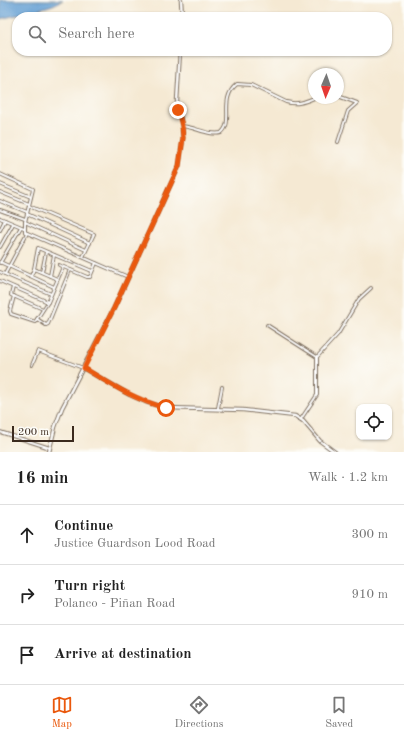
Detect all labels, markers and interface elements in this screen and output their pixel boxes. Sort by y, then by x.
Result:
search box [12,12,392,56]
icon: search [26,23,48,45]
text: Search here [58,27,135,42]
north arrow [308,68,344,104]
route end [169,101,187,119]
route start [157,399,175,417]
map controls [356,404,392,440]
button: locate [356,404,392,440]
scale bar [12,424,74,443]
text: 200 m [18,427,49,438]
text: 16 min [16,470,69,487]
text: Walk · 1.2 km [308,471,388,484]
text: Continue [54,519,113,534]
icon: ahead [16,524,38,546]
text: 300 m [351,528,388,541]
text: Justice Guardson Lood Road [54,537,216,550]
text: Turn right [54,579,125,594]
icon: right [16,584,38,606]
text: 910 m [351,588,388,601]
text: Polanco - Piñan Road [54,597,175,610]
icon: arrive [16,644,38,666]
text: Arrive at destination [54,647,192,662]
tab: Map [51,694,73,732]
tab: Directions [175,694,223,732]
tab: Saved [325,694,353,732]

